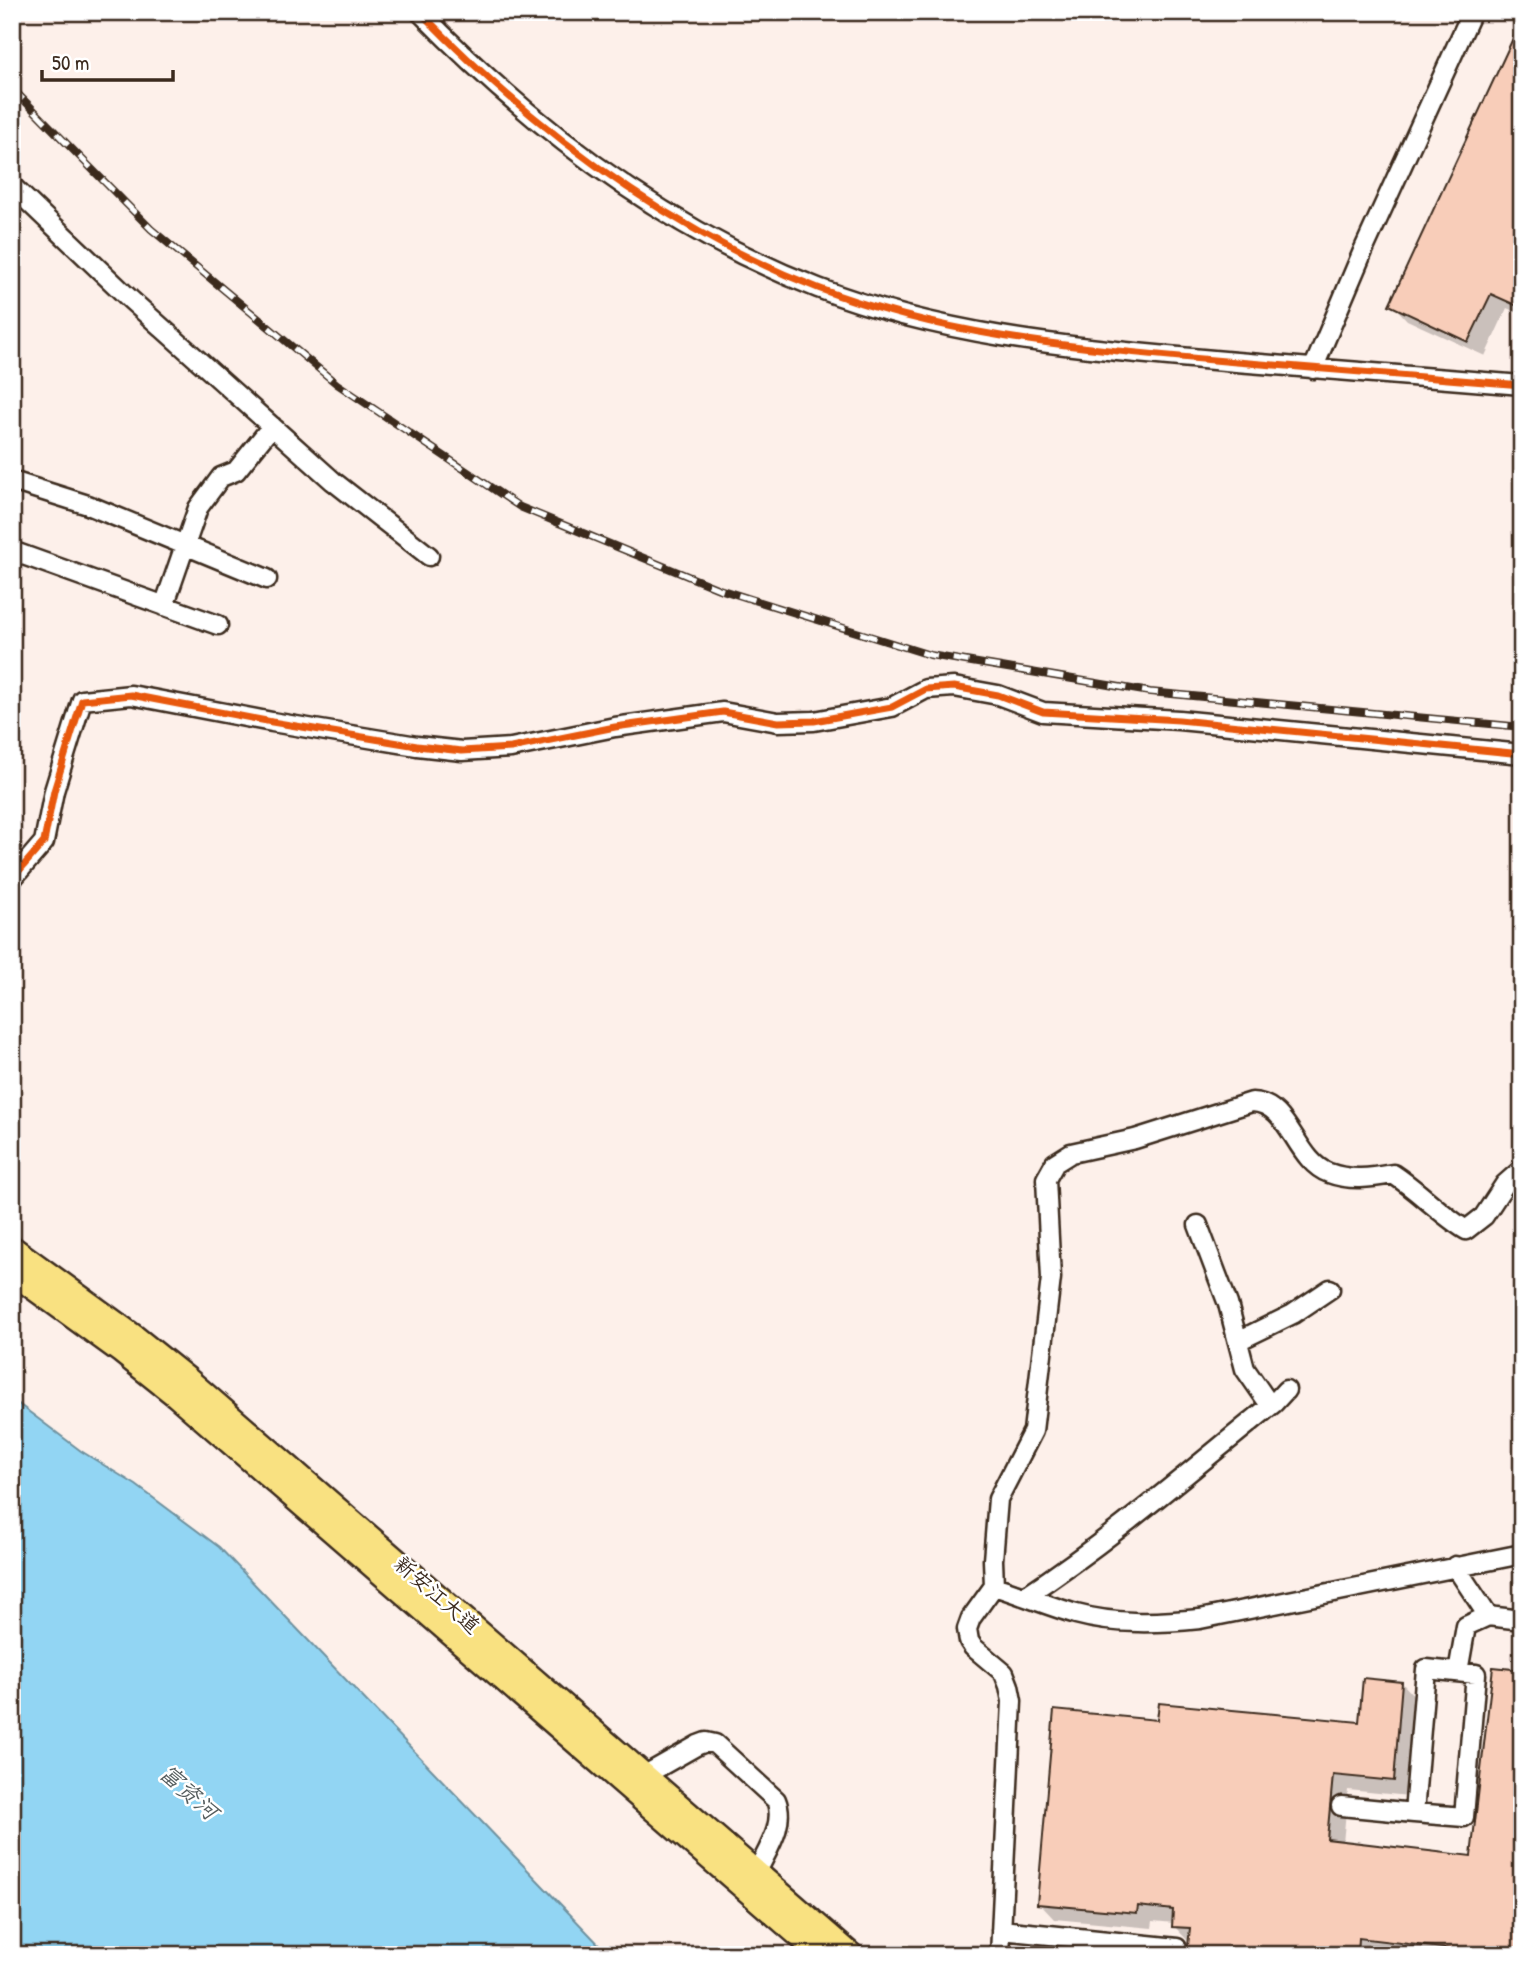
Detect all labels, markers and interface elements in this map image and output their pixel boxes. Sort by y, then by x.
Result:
scale bar [42,38,173,82]
text: 50 m [52,48,89,77]
street label: 新安江大道 [388,1549,486,1640]
water label: 富资河 [153,1757,228,1829]

